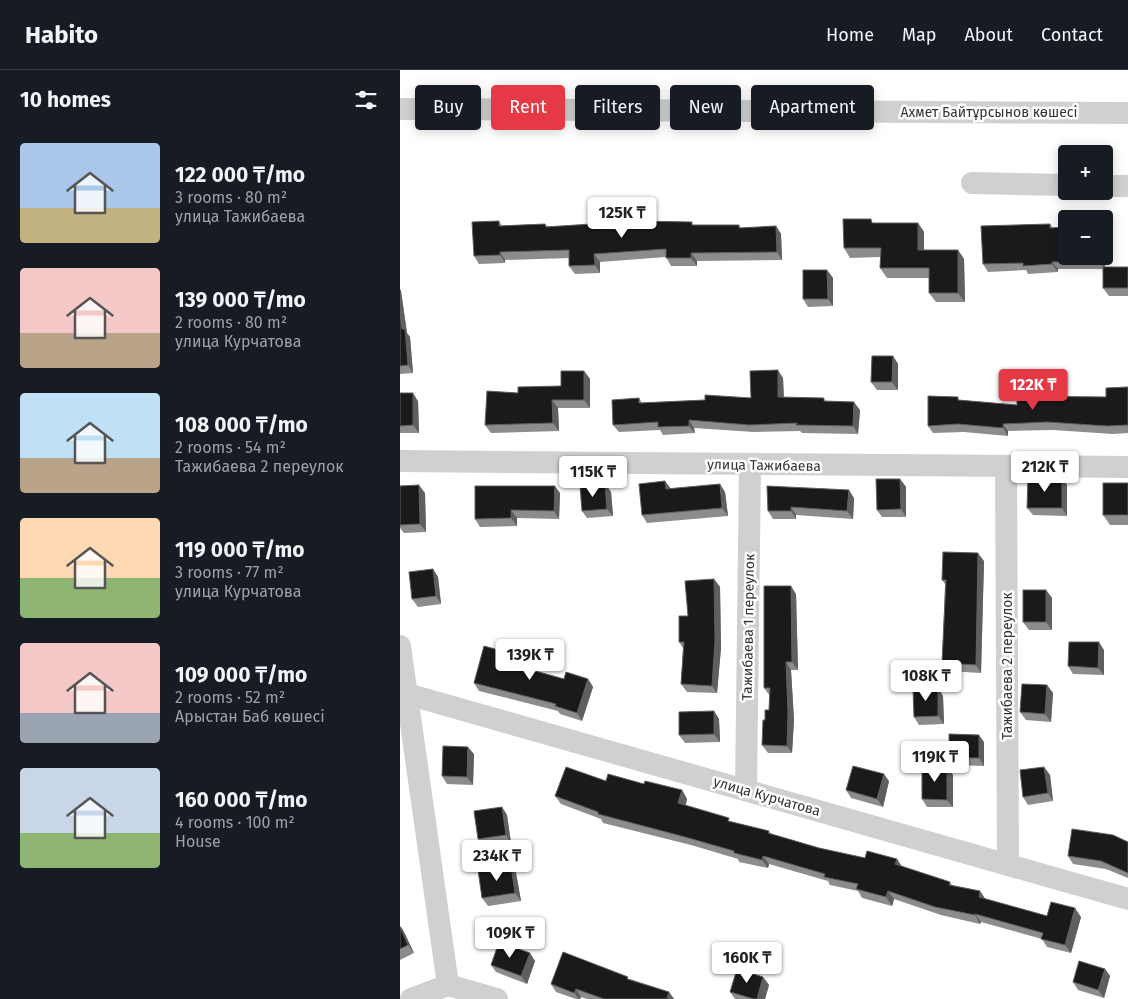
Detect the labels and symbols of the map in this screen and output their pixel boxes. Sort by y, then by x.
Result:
street label: Ахмет Байтұрсынов көшесі [901,104,1077,121]
pin: 125K ₸ [581,196,663,239]
pin: 122K ₸ [992,368,1074,411]
pin: 212K ₸ [1004,450,1086,493]
pin: 115K ₸ [552,456,634,498]
street label: улица Тажибаева [707,456,821,475]
street label: Тажибаева 1 переулок [739,553,758,701]
street label: Тажибаева 2 переулок [999,591,1016,740]
pin: 139K ₸ [489,638,571,681]
pin: 108K ₸ [885,660,967,702]
pin: 119K ₸ [894,740,976,783]
street label: улица Курчатова [711,773,822,820]
pin: 234K ₸ [456,840,538,882]
pin: 109K ₸ [469,916,551,959]
pin: 160K ₸ [706,942,788,984]

